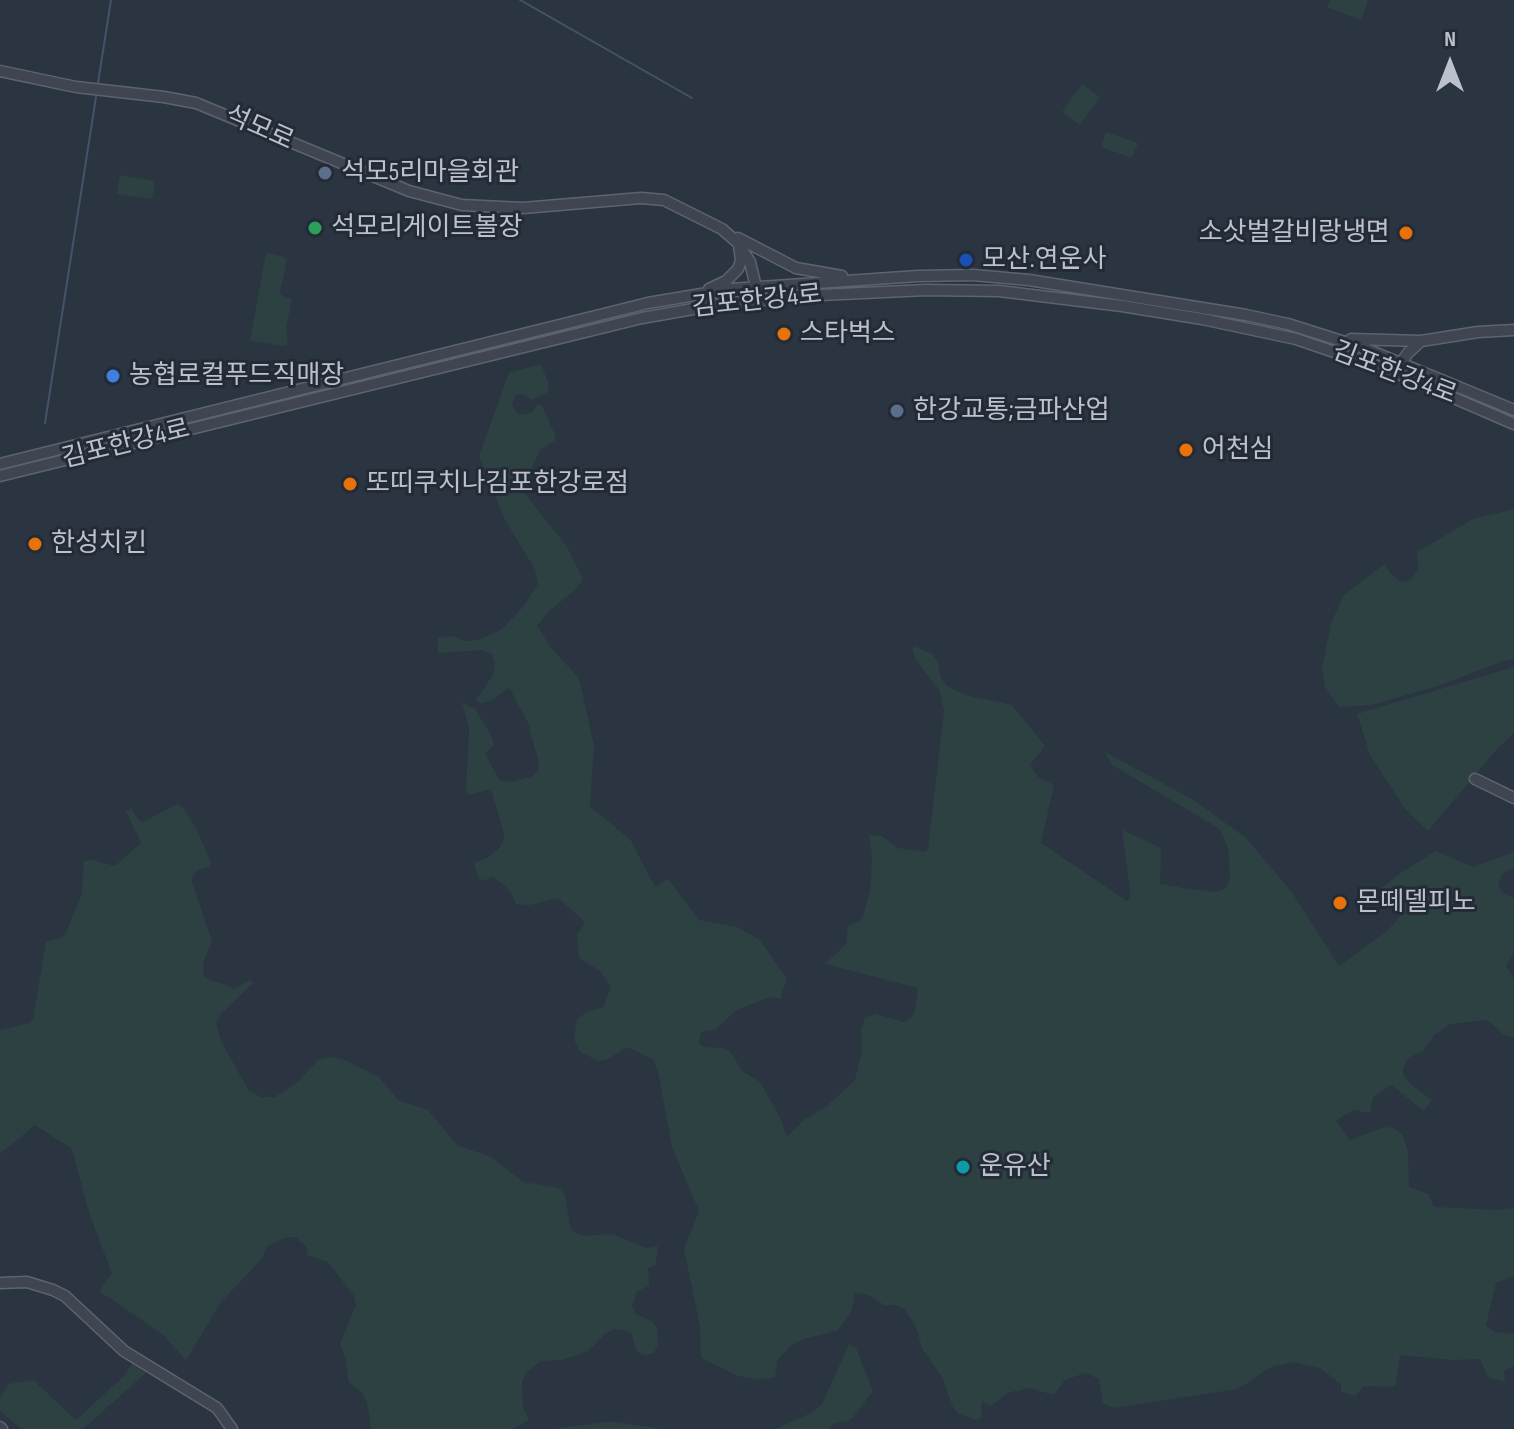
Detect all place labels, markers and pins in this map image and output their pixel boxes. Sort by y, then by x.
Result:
place label: 석모5리마을회관 [341,157,519,189]
marker: 석모5리마을회관 [316,164,334,182]
place label: 석모리게이트볼장 [331,212,522,244]
place label: 소삿벌갈비랑냉면 [1199,217,1390,249]
marker: 석모리게이트볼장 [306,219,324,237]
marker: 소삿벌갈비랑냉면 [1397,224,1415,242]
place label: 모산.연운사 [982,244,1107,276]
marker: 모산.연운사 [957,251,975,269]
place label: 스타벅스 [800,318,896,350]
marker: 스타벅스 [775,325,793,343]
place label: 농협로컬푸드직매장 [129,360,344,392]
marker: 농협로컬푸드직매장 [104,367,122,385]
place label: 한강교통;금파산업 [913,395,1109,427]
marker: 한강교통;금파산업 [888,402,906,420]
place label: 어천심 [1202,434,1274,466]
marker: 어천심 [1177,441,1195,459]
place label: 또띠쿠치나김포한강로점 [366,468,629,500]
marker: 또띠쿠치나김포한강로점 [341,475,359,493]
place label: 한성치킨 [51,528,147,560]
marker: 한성치킨 [26,535,44,553]
place label: 몬떼델피노 [1356,887,1476,919]
marker: 몬떼델피노 [1331,894,1349,912]
place label: 운유산 [979,1151,1051,1183]
marker: 운유산 [954,1158,972,1176]

